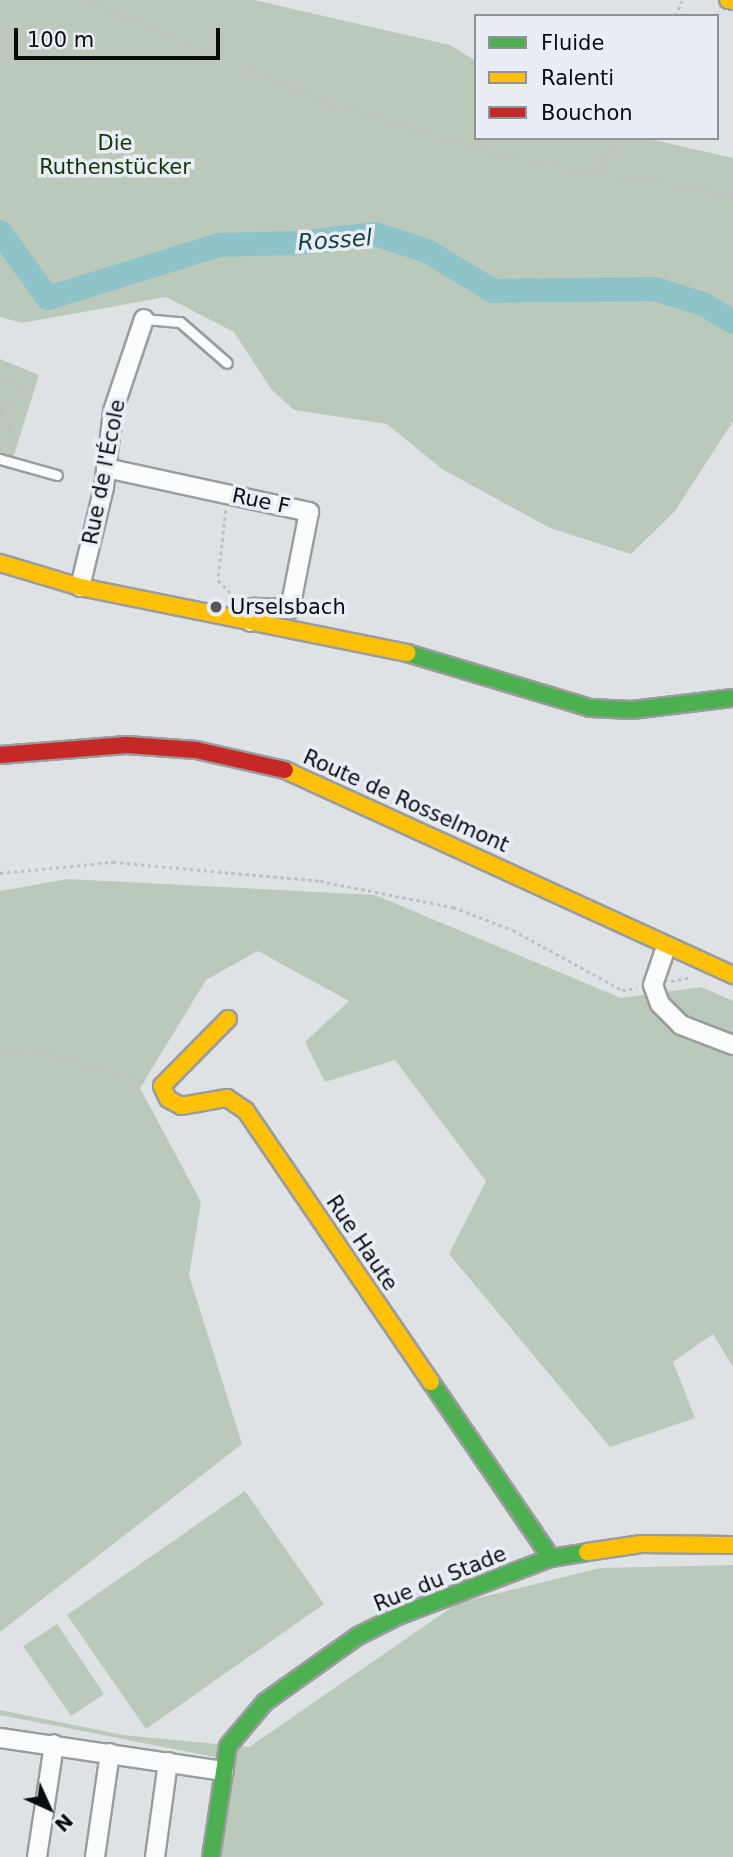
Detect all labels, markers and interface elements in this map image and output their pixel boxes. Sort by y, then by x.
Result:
scale bar [18,14,224,58]
legend [474,14,719,140]
text: 100 m [27,28,94,52]
text: Fluide [541,31,604,55]
text: Ralenti [541,66,614,90]
text: Bouchon [541,101,633,125]
park label: Die Ruthenstücker [39,130,191,180]
water label: Rossel [297,224,373,256]
street label: Rue de l'École [78,397,130,547]
street label: Rue F [230,483,292,519]
place label: Urselsbach [230,594,346,620]
marker: Urselsbach [208,599,224,615]
street label: Route de Rosselmont [299,744,513,858]
street label: Rue Haute [321,1190,403,1296]
street label: Rue du Stade [370,1541,510,1617]
north arrow [14,1773,84,1843]
text: N [50,1809,77,1836]

